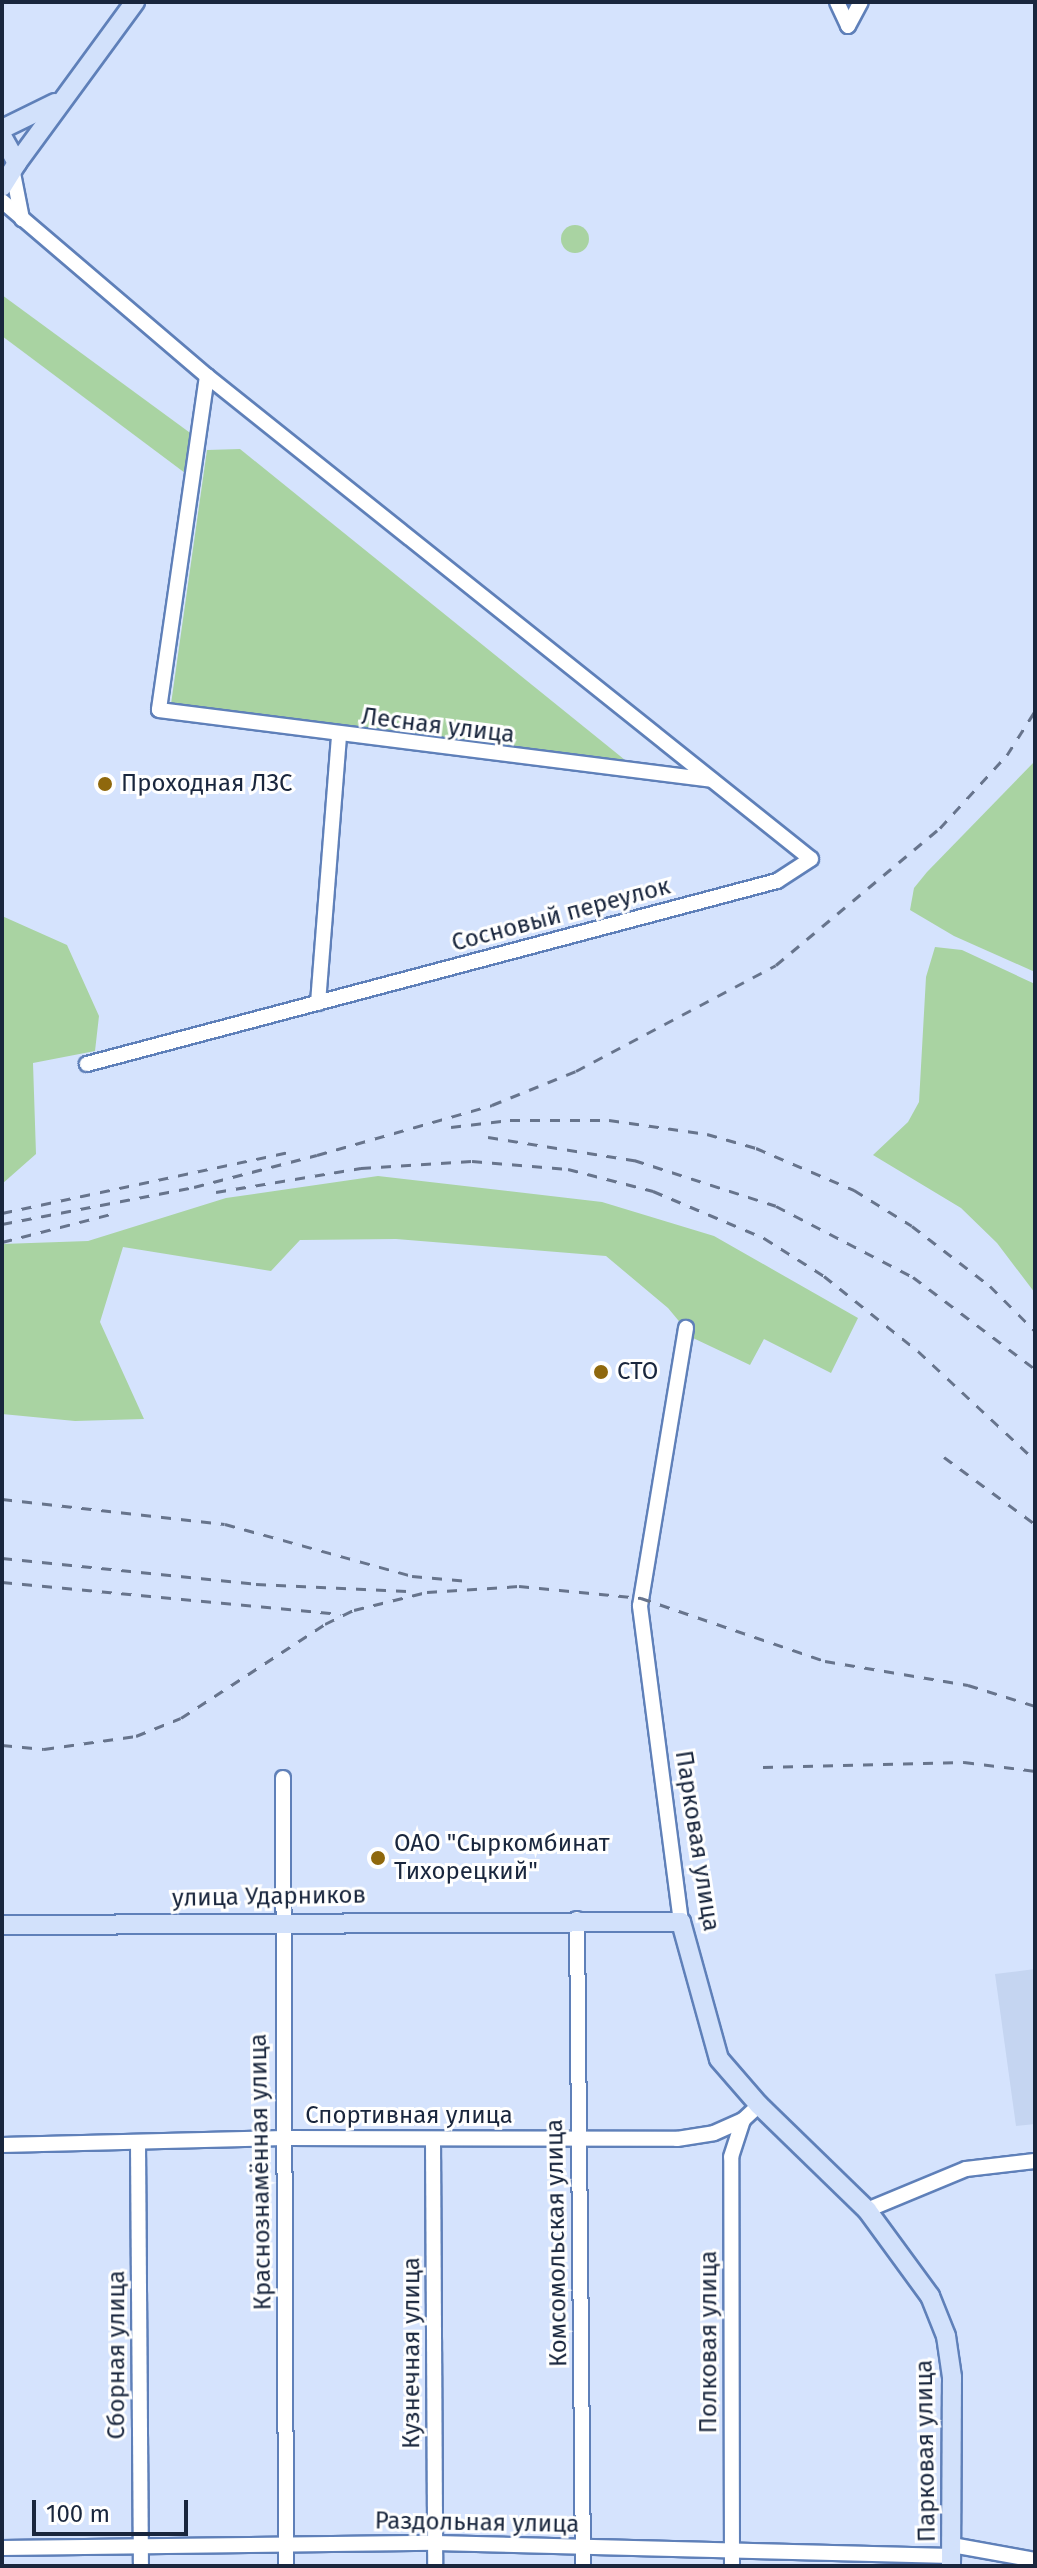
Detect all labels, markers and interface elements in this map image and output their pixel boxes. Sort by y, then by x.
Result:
street label: Лесная улица [360,702,516,750]
place label: Проходная ЛЗС [121,770,292,798]
marker: Проходная ЛЗС [96,775,114,793]
street label: Сосновый переулок [449,872,673,958]
place label: СТО [617,1358,658,1386]
marker: СТО [592,1363,610,1381]
street label: Парковая улица [668,1749,726,1933]
place label: ОАО "Сыркомбинат Тихорецкий" [394,1830,610,1886]
marker: ОАО "Сыркомбинат Тихорецкий" [369,1849,387,1867]
street label: улица Ударников [172,1881,366,1913]
street label: Краснознамённая улица [244,2033,278,2311]
street label: Спортивная улица [305,2102,513,2130]
street label: Комсомольская улица [540,2119,574,2367]
street label: Полковая улица [695,2251,723,2433]
street label: Кузнечная улица [398,2257,426,2449]
street label: Сборная улица [103,2271,131,2439]
street label: Парковая улица [910,2359,942,2543]
scale bar [36,2484,192,2534]
text: 100 m [46,2500,110,2528]
street label: Раздольная улица [375,2507,579,2539]

